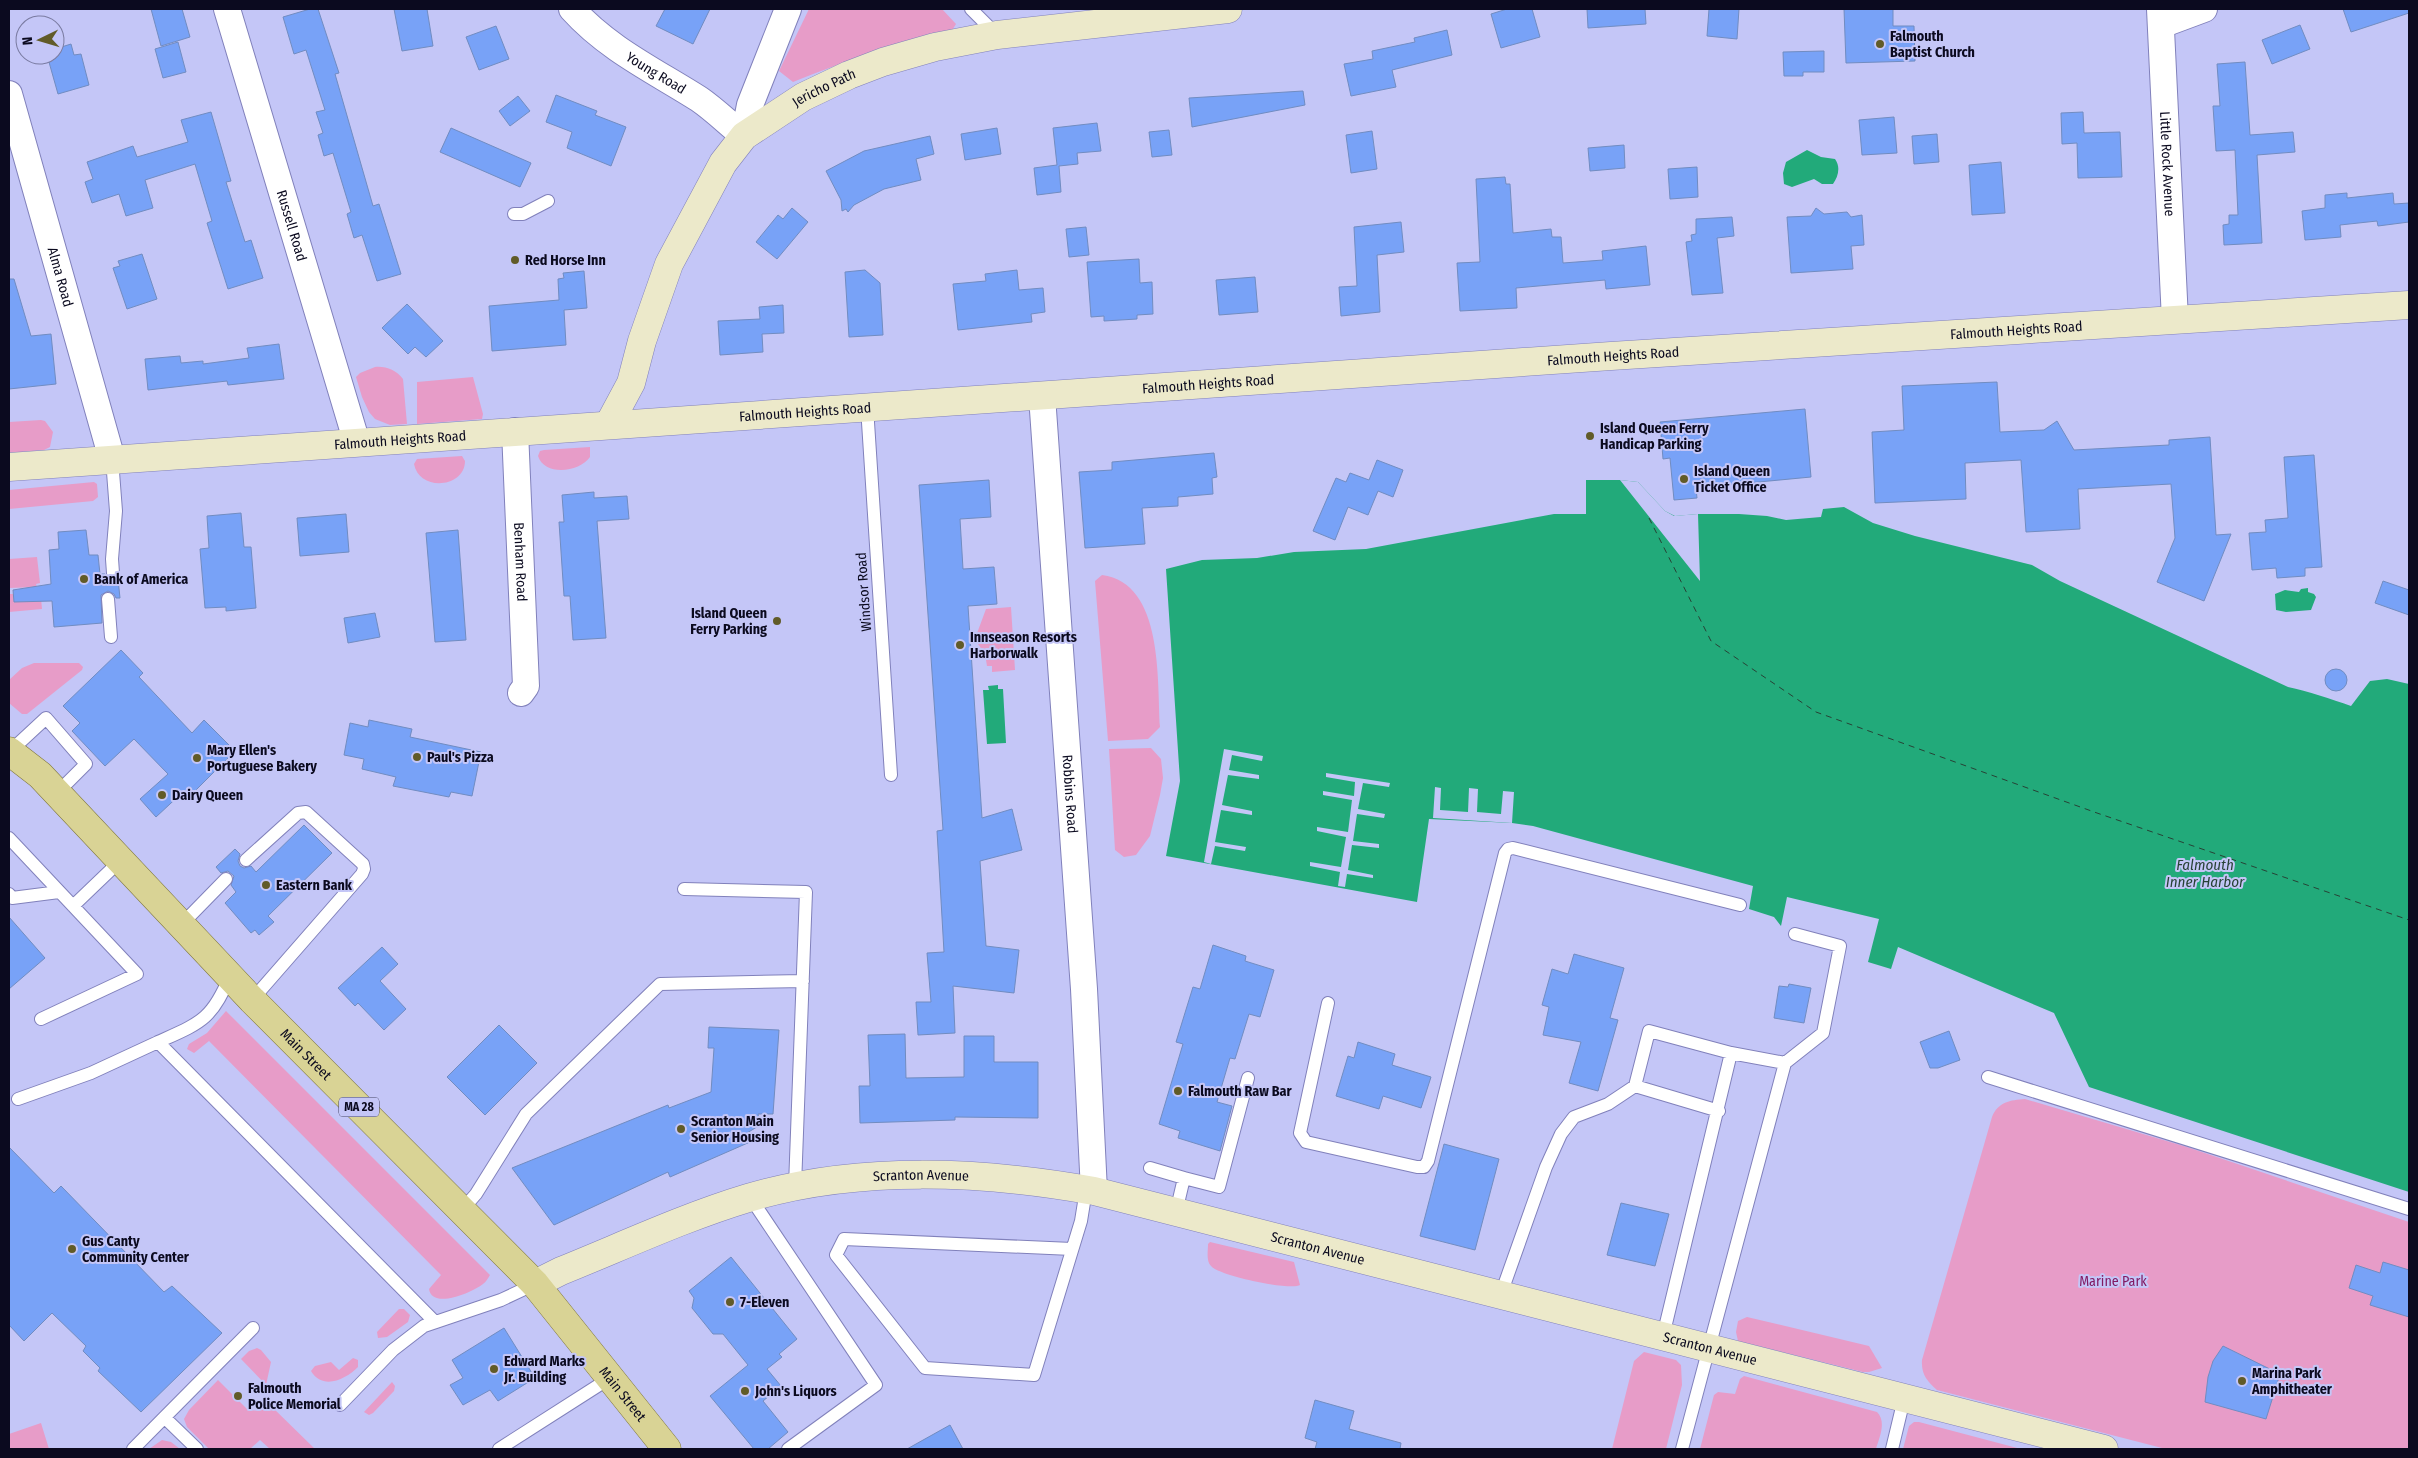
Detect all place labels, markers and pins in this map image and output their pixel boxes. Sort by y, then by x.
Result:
place label: Falmouth Baptist Church [1890,28,1975,61]
marker: Falmouth Baptist Church [1874,38,1886,50]
place label: Red Horse Inn [525,252,606,269]
marker: Red Horse Inn [509,254,521,266]
place label: Island Queen Ferry Handicap Parking [1600,420,1709,453]
marker: Island Queen Ferry Handicap Parking [1584,430,1596,442]
place label: Island Queen Ticket Office [1694,463,1770,496]
marker: Island Queen Ticket Office [1678,473,1690,485]
place label: Bank of America [94,571,188,588]
marker: Bank of America [78,573,90,585]
place label: Island Queen Ferry Parking [690,605,767,638]
marker: Island Queen Ferry Parking [771,615,783,627]
place label: Innseason Resorts Harborwalk [970,629,1077,662]
marker: Innseason Resorts Harborwalk [954,639,966,651]
place label: Mary Ellen's Portuguese Bakery [207,742,317,775]
place label: Paul's Pizza [427,749,494,766]
marker: Paul's Pizza [411,751,423,763]
marker: Mary Ellen's Portuguese Bakery [191,752,203,764]
place label: Dairy Queen [172,787,243,804]
marker: Dairy Queen [156,789,168,801]
place label: Eastern Bank [276,877,353,894]
marker: Eastern Bank [260,879,272,891]
place label: Falmouth Raw Bar [1188,1083,1293,1100]
marker: Falmouth Raw Bar [1172,1085,1184,1097]
place label: Scranton Main Senior Housing [691,1113,779,1146]
marker: Scranton Main Senior Housing [675,1123,687,1135]
place label: Gus Canty Community Center [82,1233,190,1266]
marker: Gus Canty Community Center [66,1243,78,1255]
place label: 7-Eleven [740,1294,789,1311]
marker: 7-Eleven [724,1296,736,1308]
place label: Edward Marks Jr. Building [503,1353,585,1386]
marker: Edward Marks Jr. Building [488,1363,500,1375]
place label: Marina Park Amphitheater [2251,1365,2333,1398]
marker: Marina Park Amphitheater [2236,1375,2248,1387]
place label: Falmouth Police Memorial [248,1380,341,1413]
place label: John's Liquors [754,1383,837,1400]
marker: John's Liquors [739,1385,751,1397]
marker: Falmouth Police Memorial [232,1390,244,1402]

